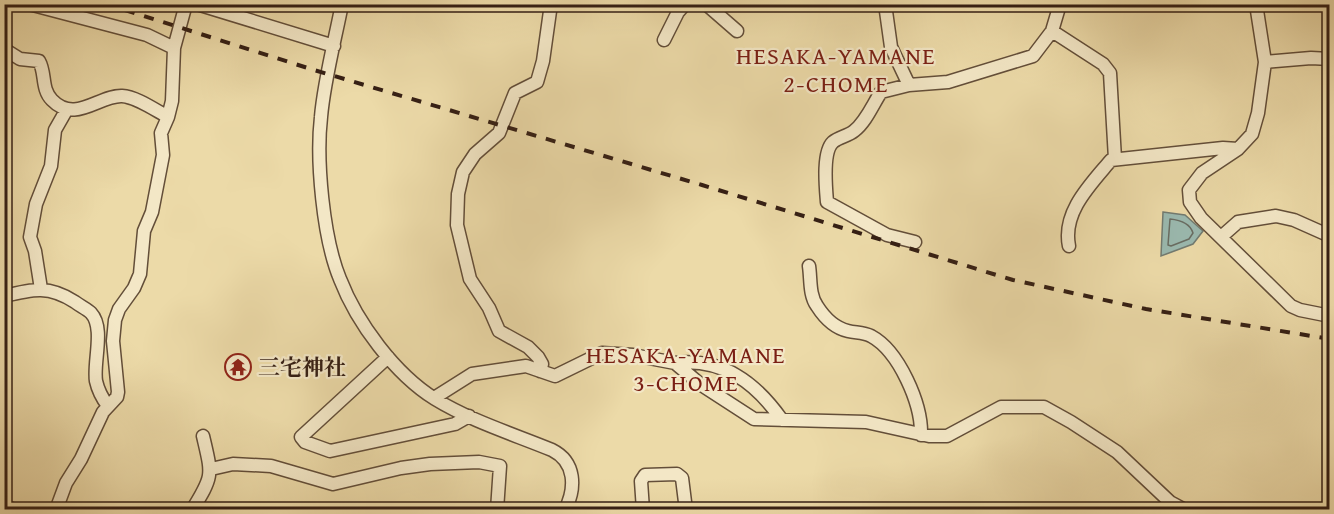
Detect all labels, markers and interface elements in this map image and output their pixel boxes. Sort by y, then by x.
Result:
district label: HESAKA-YAMANE 2-CHOME [736,38,936,101]
district label: HESAKA-YAMANE 3-CHOME [586,337,786,400]
place label: 三宅神社 [258,351,346,383]
temple icon: 三宅神社 [223,352,253,382]

